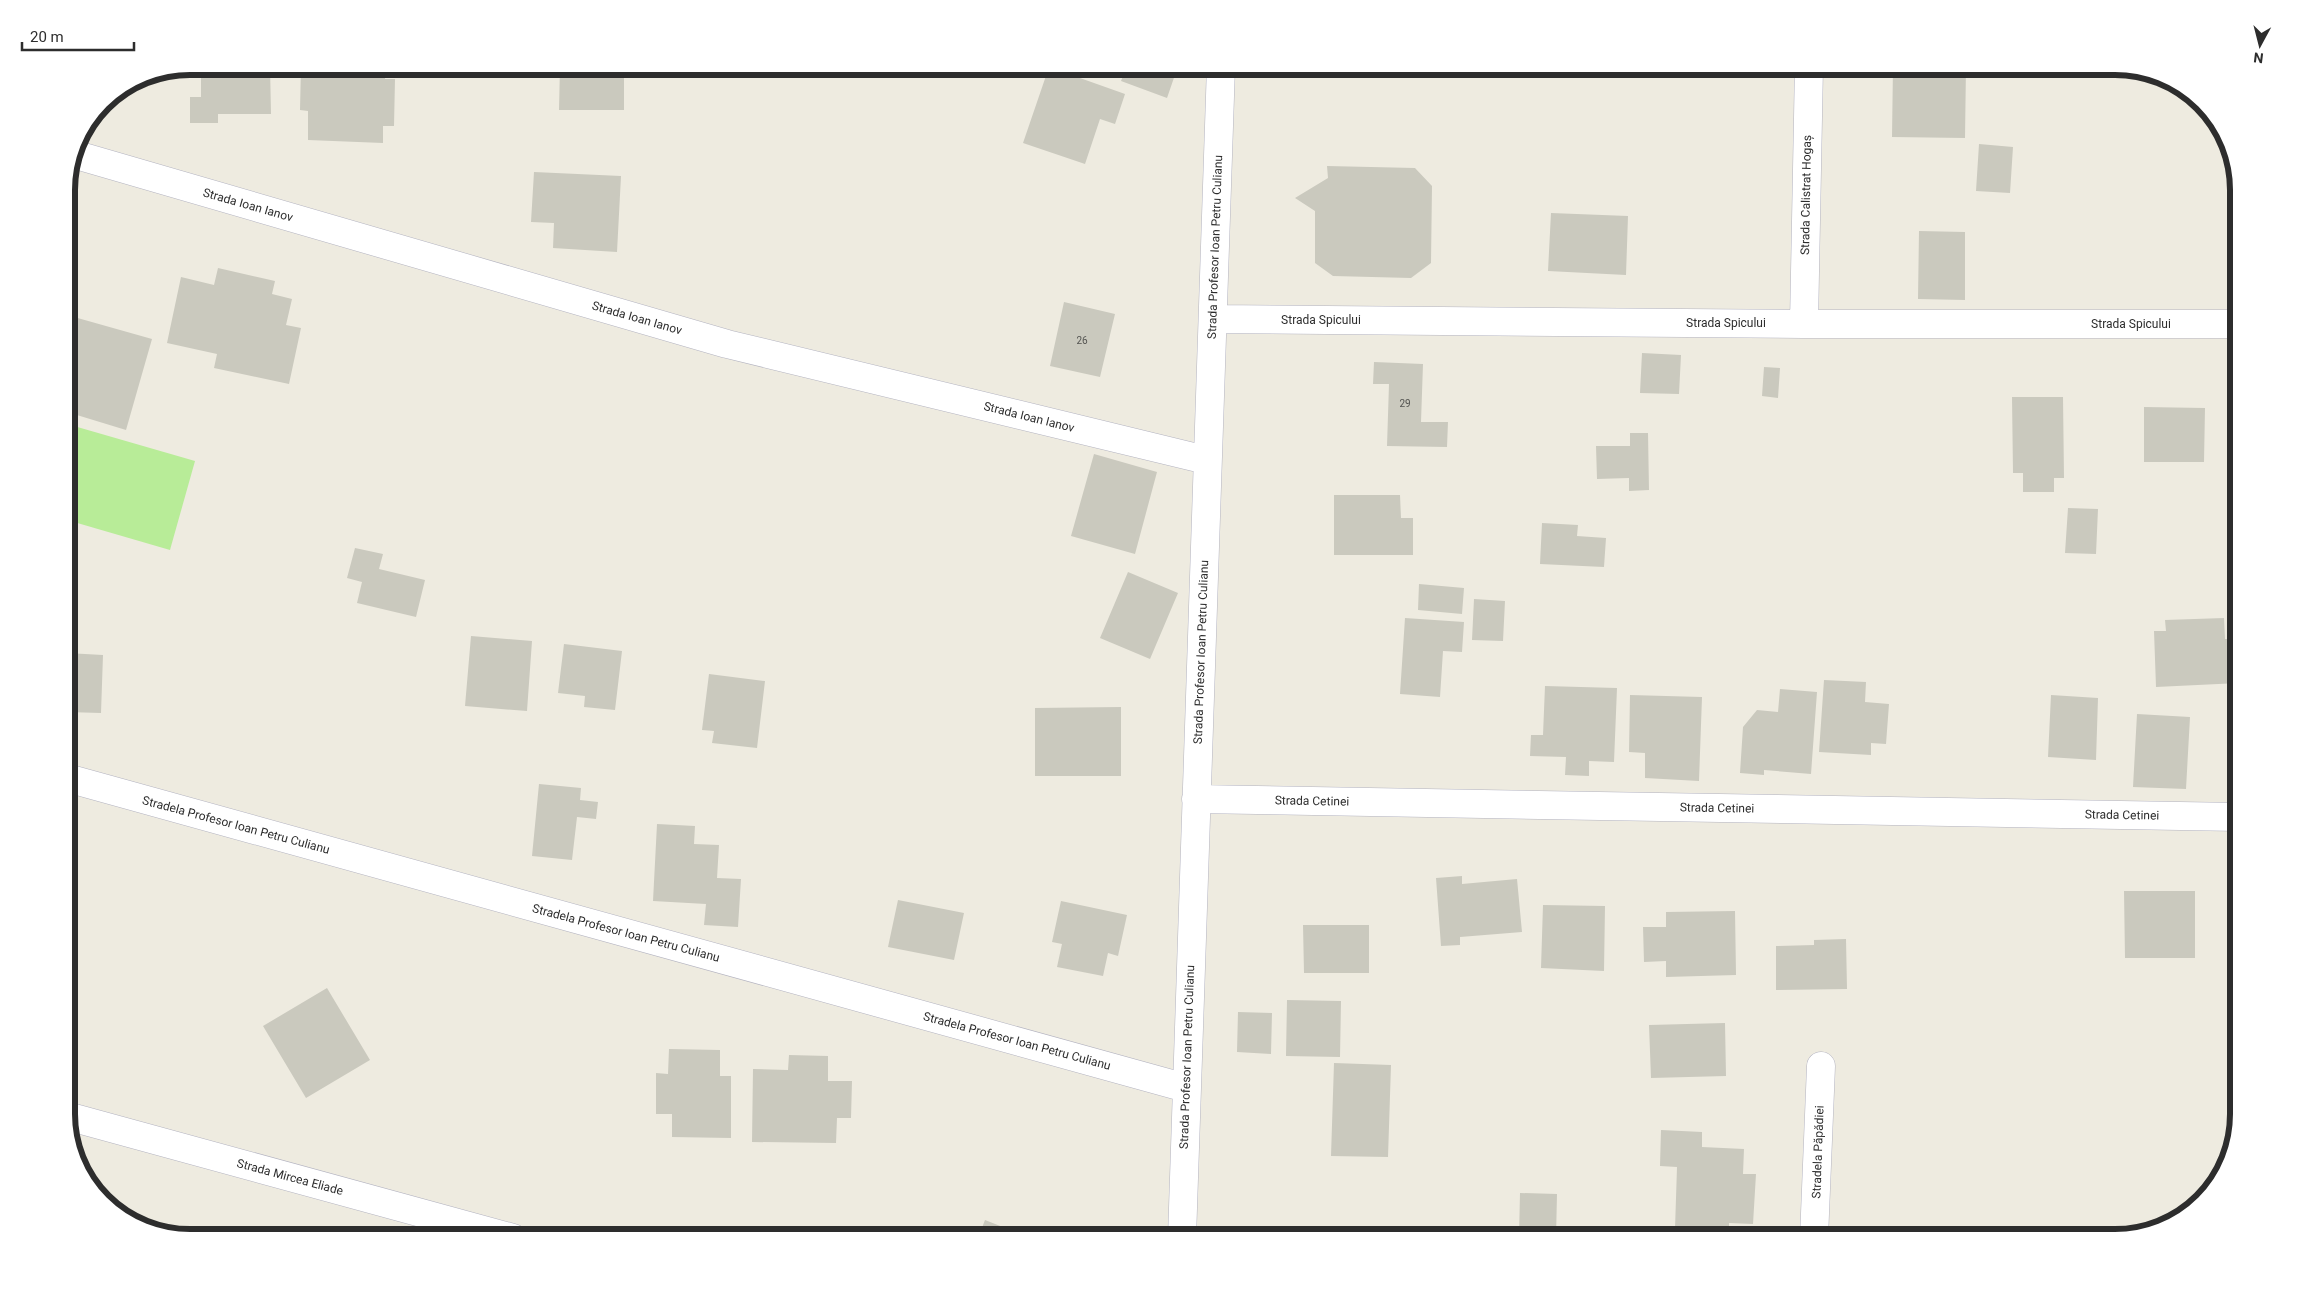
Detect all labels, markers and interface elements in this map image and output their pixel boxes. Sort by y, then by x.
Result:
scale bar [22,20,135,52]
north arrow [2235,20,2285,70]
text: 20 m [30,28,64,46]
text: N [2253,49,2264,66]
street label: Strada Calistrat Hogaș [1798,135,1815,255]
street label: Strada Profesor Ioan Petru Culianu [1205,155,1225,339]
street label: Strada Ioan Ianov [201,185,295,225]
street label: Strada Ioan Ianov [590,298,684,338]
street label: Strada Spicului [1281,313,1361,327]
street label: Strada Spicului [1686,316,1766,330]
street label: Strada Spicului [2091,317,2171,331]
house number: 26 [1076,335,1088,346]
house number: 29 [1399,398,1411,409]
street label: Strada Ioan Ianov [982,399,1076,435]
street label: Strada Profesor Ioan Petru Culianu [1191,560,1211,744]
street label: Stradela Profesor Ioan Petru Culianu [141,793,331,857]
street label: Strada Cetinei [1275,793,1350,809]
street label: Strada Cetinei [1680,800,1755,816]
street label: Strada Cetinei [2085,807,2160,823]
street label: Stradela Profesor Ioan Petru Culianu [531,901,721,965]
street label: Strada Profesor Ioan Petru Culianu [1177,965,1197,1149]
street label: Stradela Profesor Ioan Petru Culianu [922,1009,1112,1073]
street label: Stradela Păpădiei [1809,1105,1827,1199]
street label: Strada Mircea Eliade [235,1156,345,1198]

